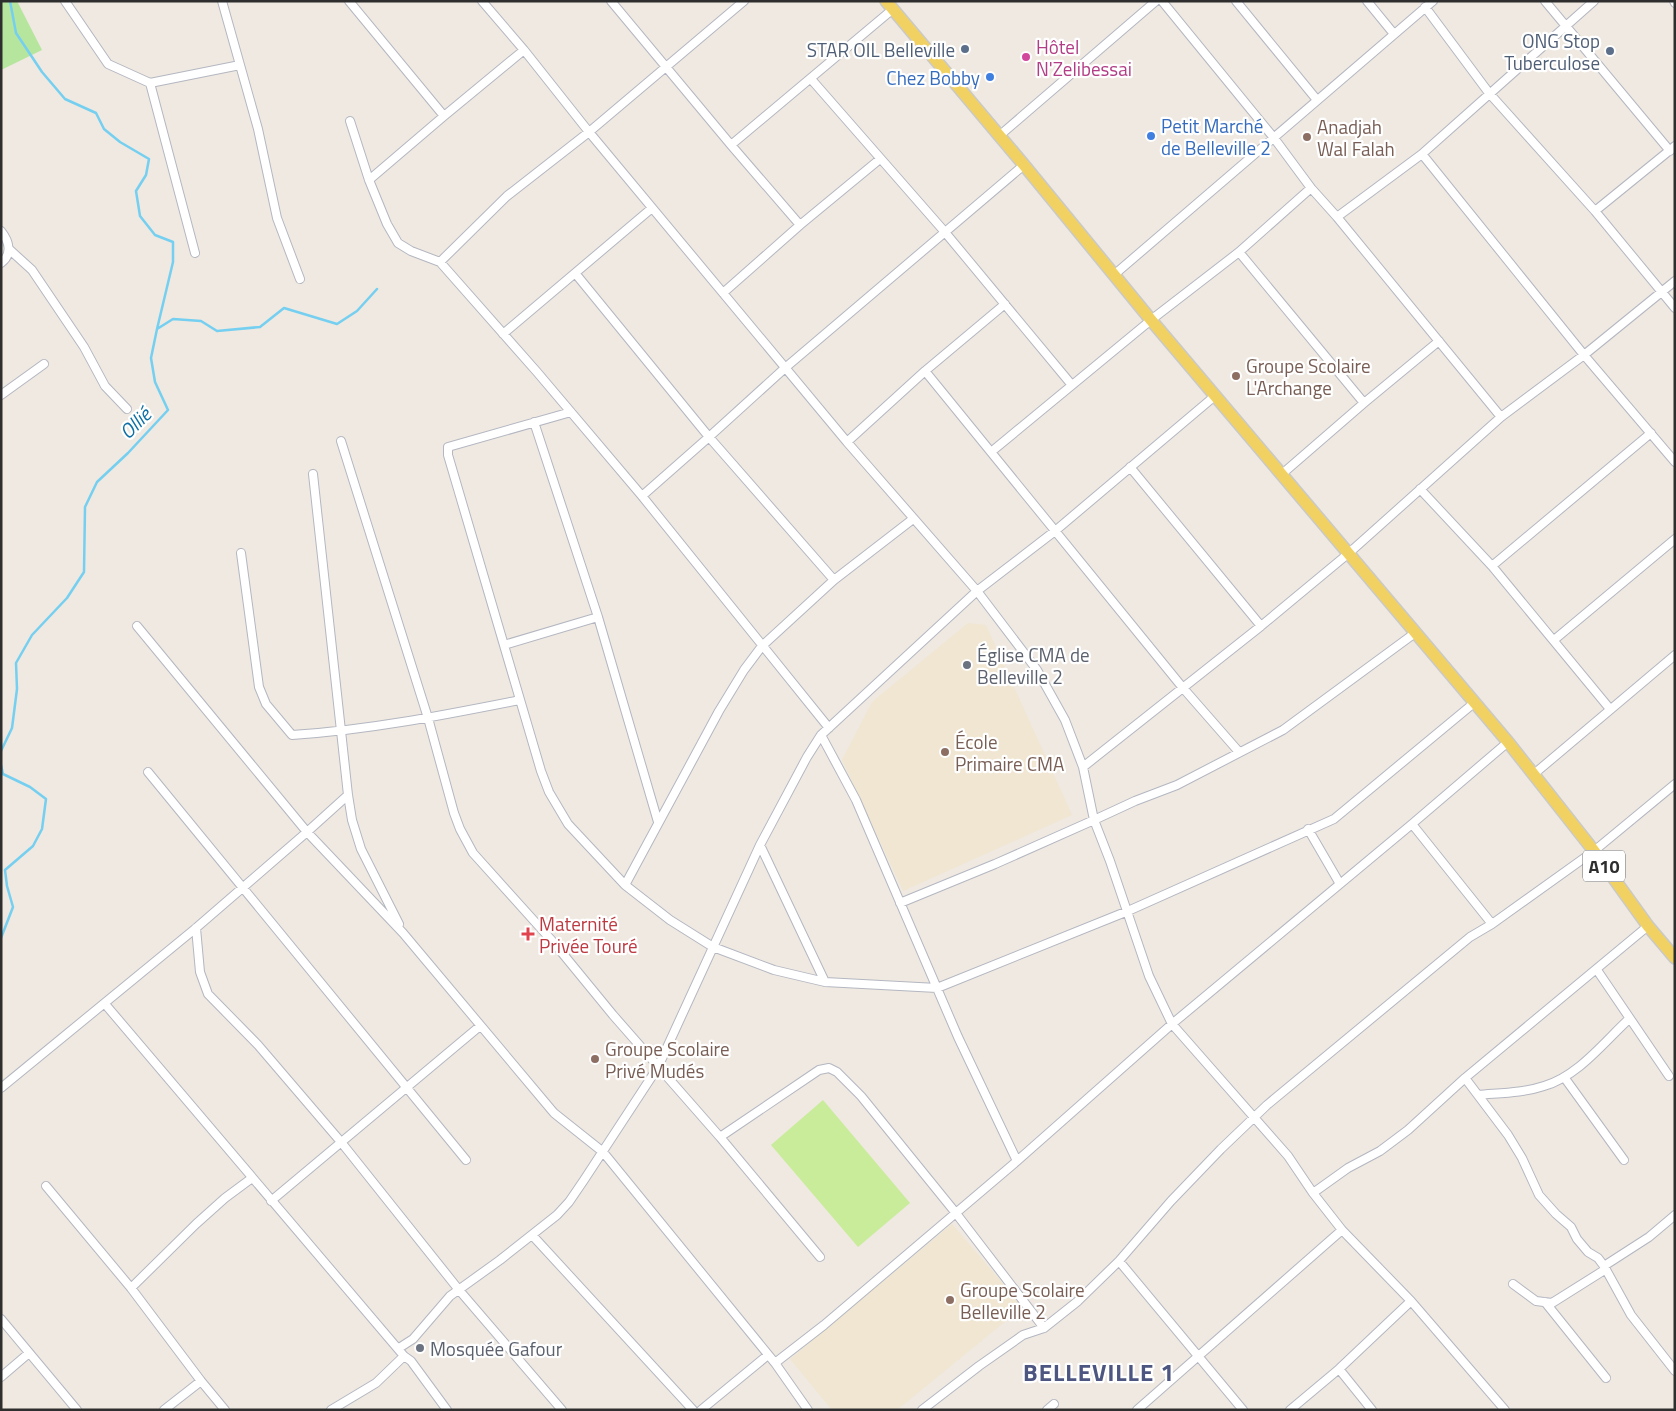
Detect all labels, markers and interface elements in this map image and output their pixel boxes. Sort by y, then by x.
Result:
place label: ONG Stop Tuberculose [1504,26,1600,77]
place label: Hôtel N'Zelibessai [1036,32,1132,83]
place label: STAR OIL Belleville [807,35,955,64]
marker: STAR OIL Belleville [959,43,971,55]
marker: ONG Stop Tuberculose [1604,45,1616,57]
marker: Hôtel N'Zelibessai [1020,51,1032,63]
place label: Chez Bobby [886,63,980,92]
marker: Chez Bobby [984,71,996,83]
place label: Petit Marché de Belleville 2 [1161,111,1271,162]
place label: Anadjah Wal Falah [1317,112,1395,163]
marker: Petit Marché de Belleville 2 [1145,130,1157,142]
marker: Anadjah Wal Falah [1301,131,1313,143]
place label: Groupe Scolaire L'Archange [1246,351,1371,402]
marker: Groupe Scolaire L'Archange [1230,370,1242,382]
water label: Ollié [112,399,159,446]
place label: Église CMA de Belleville 2 [977,640,1090,691]
marker: Église CMA de Belleville 2 [961,659,973,671]
place label: École Primaire CMA [955,727,1064,778]
marker: École Primaire CMA [939,746,951,758]
road number: A10 [1583,850,1625,881]
place label: Maternité Privée Touré [539,909,638,960]
marker: Maternité Privée Touré [521,927,535,941]
place label: Groupe Scolaire Privé Mudés [605,1034,730,1085]
marker: Groupe Scolaire Privé Mudés [589,1053,601,1065]
place label: Groupe Scolaire Belleville 2 [960,1275,1085,1326]
marker: Groupe Scolaire Belleville 2 [944,1294,956,1306]
place label: Mosquée Gafour [430,1334,563,1363]
marker: Mosquée Gafour [414,1342,426,1354]
district label: BELLEVILLE 1 [1023,1354,1175,1390]

